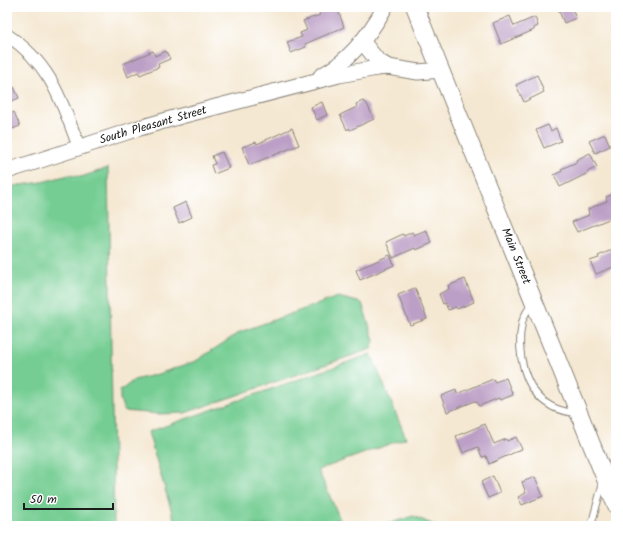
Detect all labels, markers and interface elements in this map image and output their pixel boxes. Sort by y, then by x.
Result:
street label: South Pleasant Street [97,100,209,149]
street label: Main Street [496,225,536,288]
scale bar [24,485,113,511]
text: 50 m [30,490,57,509]

